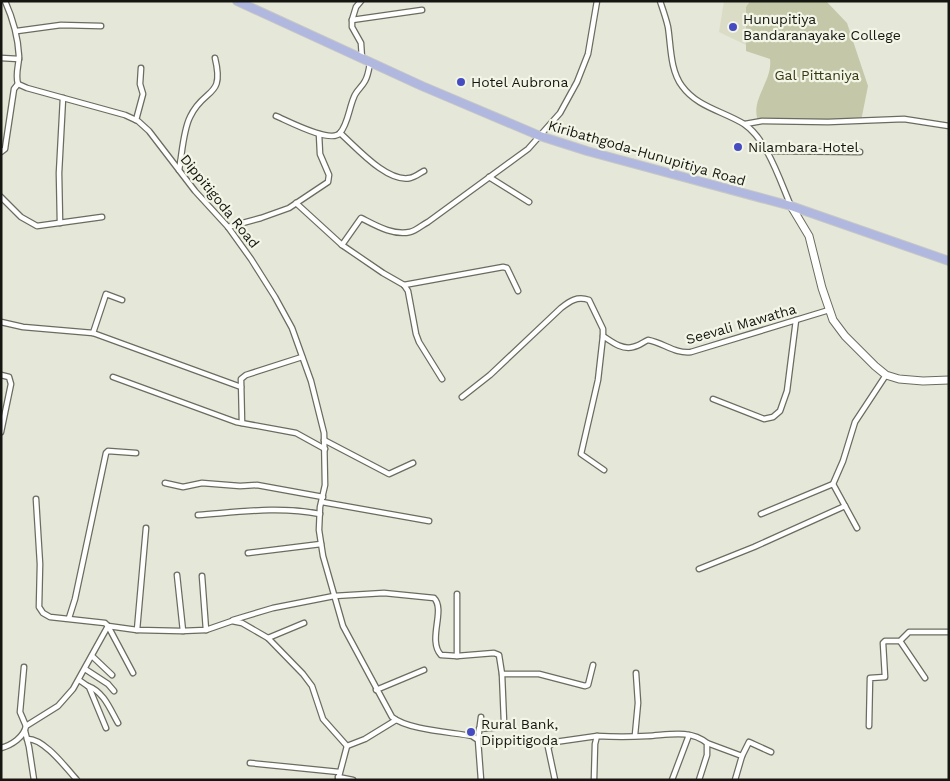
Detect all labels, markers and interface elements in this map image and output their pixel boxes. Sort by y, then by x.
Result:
place label: Hunupitiya Bandaranayake College [743,11,901,43]
marker: Hunupitiya Bandaranayake College [727,21,739,33]
park label: Gal Pittaniya [774,67,860,83]
place label: Hotel Aubrona [471,74,568,90]
marker: Hotel Aubrona [455,76,467,88]
street label: Kiribathgoda-Hunupitiya Road [546,117,748,189]
place label: Nilambara Hotel [748,139,860,155]
marker: Nilambara Hotel [732,141,744,153]
street label: Dippitigoda Road [177,151,263,251]
street label: Seevali Mawatha [684,301,798,347]
place label: Rural Bank, Dippitigoda [481,716,558,748]
marker: Rural Bank, Dippitigoda [465,726,477,738]

